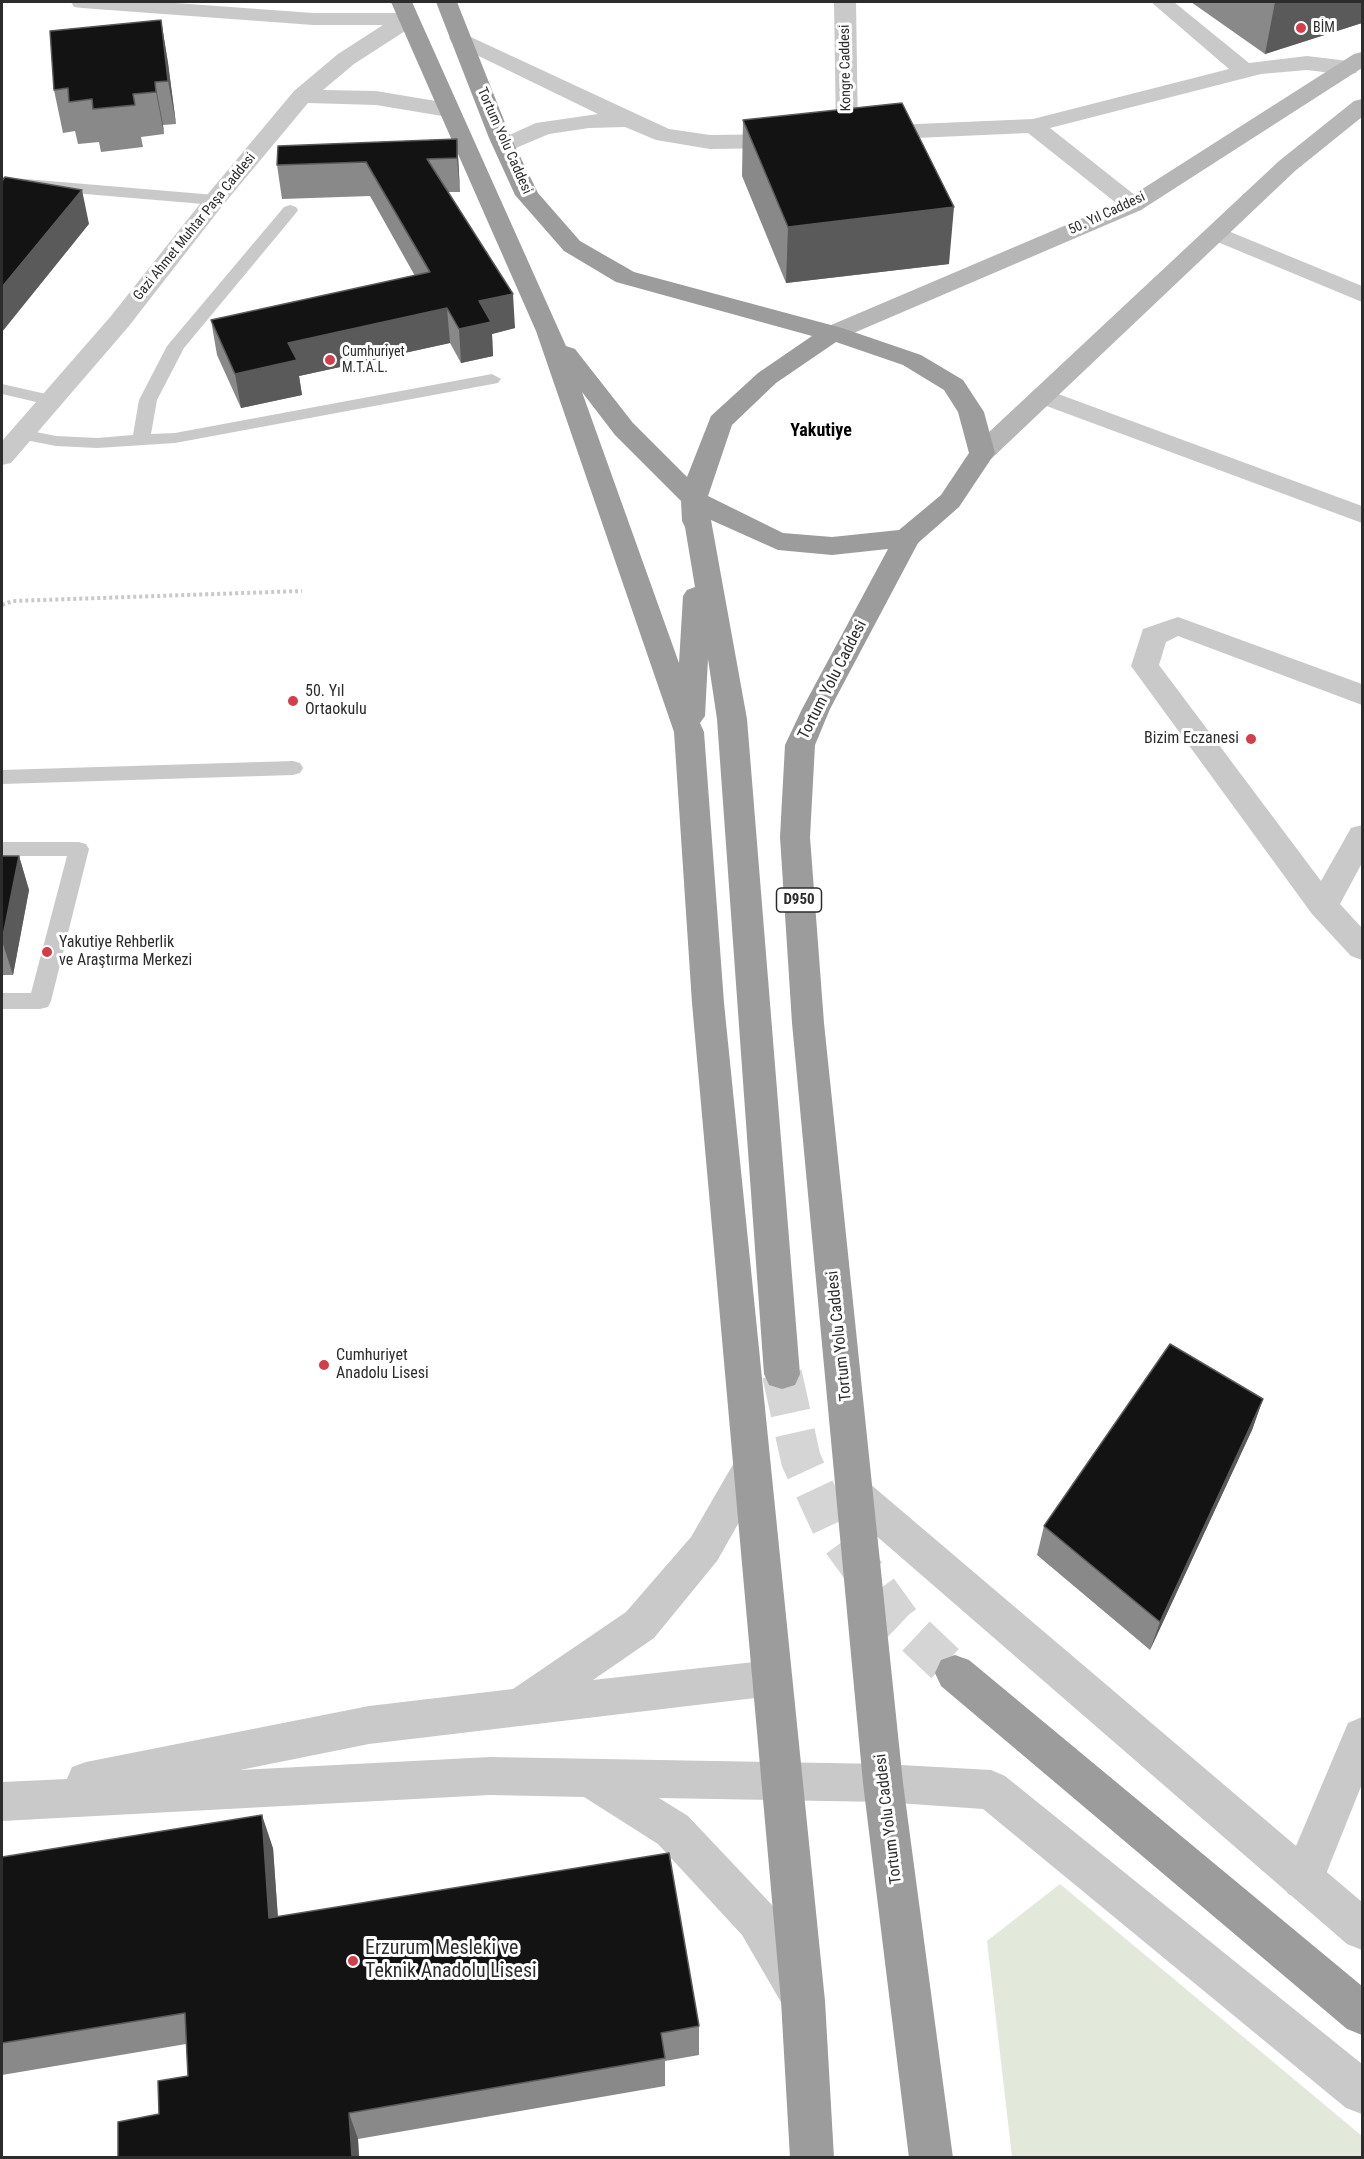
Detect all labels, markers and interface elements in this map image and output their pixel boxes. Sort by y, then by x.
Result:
place label: BİM [1313,20,1335,36]
marker: BİM [1294,21,1308,35]
street label: Kongre Caddesi [837,24,855,112]
street label: Tortum Yolu Caddesi [473,85,535,197]
street label: Gazi Ahmet Muhtar Paşa Caddesi [130,150,260,304]
street label: 50. Yıl Caddesi [1066,189,1148,239]
place label: Cumhuriyet M.T.A.L. [342,344,405,376]
marker: Cumhuriyet M.T.A.L. [323,353,337,367]
district label: Yakutiye [790,420,852,442]
street label: Tortum Yolu Caddesi [795,617,871,743]
place label: 50. Yıl Ortaokulu [305,682,367,720]
marker: 50. Yıl Ortaokulu [286,694,300,708]
place label: Bizim Eczanesi [1144,729,1239,749]
marker: Bizim Eczanesi [1244,732,1258,746]
road number: D950 [776,888,822,912]
place label: Yakutiye Rehberlik ve Araştırma Merkezi [59,933,192,971]
marker: Yakutiye Rehberlik ve Araştırma Merkezi [40,945,54,959]
street label: Tortum Yolu Caddesi [824,1270,856,1402]
place label: Cumhuriyet Anadolu Lisesi [336,1346,429,1384]
marker: Cumhuriyet Anadolu Lisesi [317,1358,331,1372]
street label: Tortum Yolu Caddesi [871,1753,907,1885]
place label: Erzurum Mesleki ve Teknik Anadolu Lisesi [365,1937,537,1984]
marker: Erzurum Mesleki ve Teknik Anadolu Lisesi [346,1954,360,1968]

